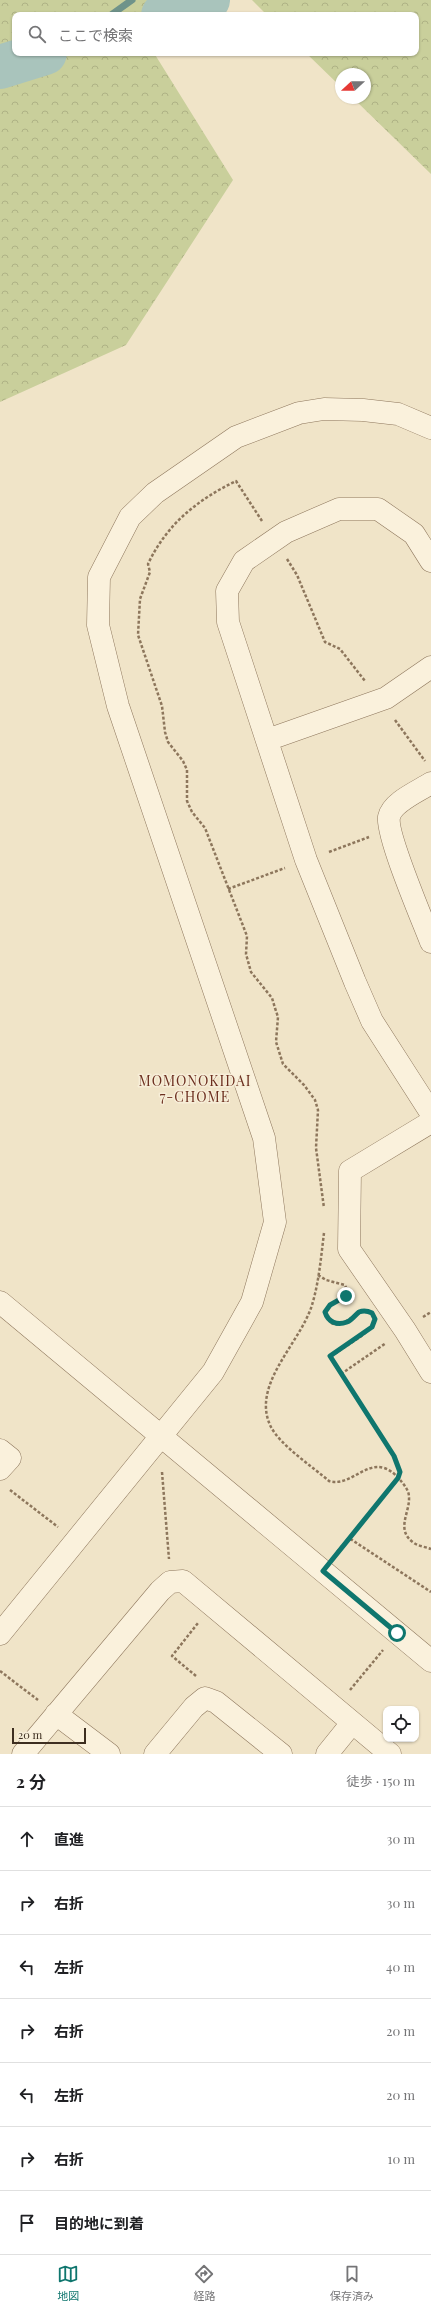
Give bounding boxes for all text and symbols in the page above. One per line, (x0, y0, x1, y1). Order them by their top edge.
search box (12, 12, 419, 56)
icon: search (26, 23, 48, 45)
text: ここで検索 (58, 25, 133, 45)
north arrow (335, 68, 371, 104)
district label: MOMONOKIDAI 7-CHOME (139, 1071, 251, 1106)
route end (337, 1287, 355, 1305)
route start (388, 1624, 406, 1642)
map controls (383, 1706, 419, 1742)
button: locate (383, 1706, 419, 1742)
scale bar (12, 1726, 86, 1745)
text: 20 m (18, 1727, 42, 1742)
text: 2 分 (16, 1770, 46, 1792)
text: 徒歩 · 150 m (346, 1772, 415, 1789)
icon: ahead (16, 1828, 38, 1850)
text: 直進 (54, 1829, 84, 1849)
text: 30 m (387, 1830, 415, 1847)
icon: right (16, 1892, 38, 1914)
text: 右折 (54, 1893, 84, 1913)
text: 30 m (387, 1894, 415, 1911)
icon: left (16, 1956, 38, 1978)
text: 左折 (54, 1957, 84, 1977)
text: 40 m (386, 1958, 415, 1975)
icon: right (16, 2020, 38, 2042)
text: 右折 (54, 2021, 84, 2041)
text: 20 m (386, 2022, 415, 2039)
icon: left (16, 2084, 38, 2106)
text: 左折 (54, 2085, 84, 2105)
text: 20 m (386, 2086, 415, 2103)
icon: right (16, 2148, 38, 2170)
text: 右折 (54, 2149, 84, 2169)
text: 10 m (388, 2150, 415, 2167)
icon: arrive (16, 2212, 38, 2234)
text: 目的地に到着 (54, 2213, 144, 2233)
tab: 地図 (57, 2263, 79, 2303)
tab: 経路 (193, 2263, 215, 2303)
tab: 保存済み (330, 2263, 374, 2303)

